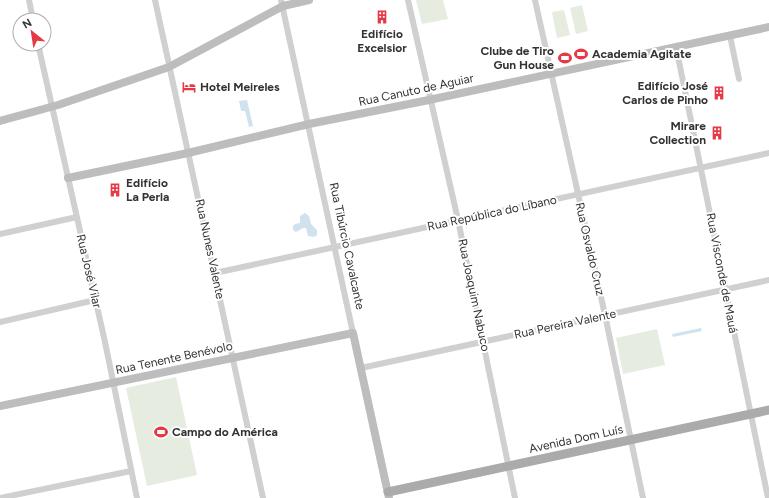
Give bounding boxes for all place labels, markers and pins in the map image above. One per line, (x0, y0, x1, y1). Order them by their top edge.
building icon: Edifício Excelsior (374, 9, 390, 25)
place label: Edifício Excelsior (357, 27, 407, 55)
place label: Clube de Tiro Gun House (481, 44, 554, 72)
sports icon: Academia Agitate (573, 46, 589, 62)
place label: Academia Agitate (592, 47, 692, 61)
sports icon: Clube de Tiro Gun House (557, 50, 573, 66)
hotel icon: Hotel Meireles (181, 79, 197, 95)
place label: Edifício José Carlos de Pinho (622, 79, 708, 107)
place label: Hotel Meireles (200, 80, 280, 94)
building icon: Edifício José Carlos de Pinho (711, 85, 727, 101)
place label: Mirare Collection (649, 119, 706, 147)
building icon: Mirare Collection (709, 125, 725, 141)
place label: Edifício La Perla (126, 176, 169, 204)
building icon: Edifício La Perla (107, 182, 123, 198)
sports icon: Campo do América (153, 424, 169, 440)
place label: Campo do América (172, 425, 278, 439)

